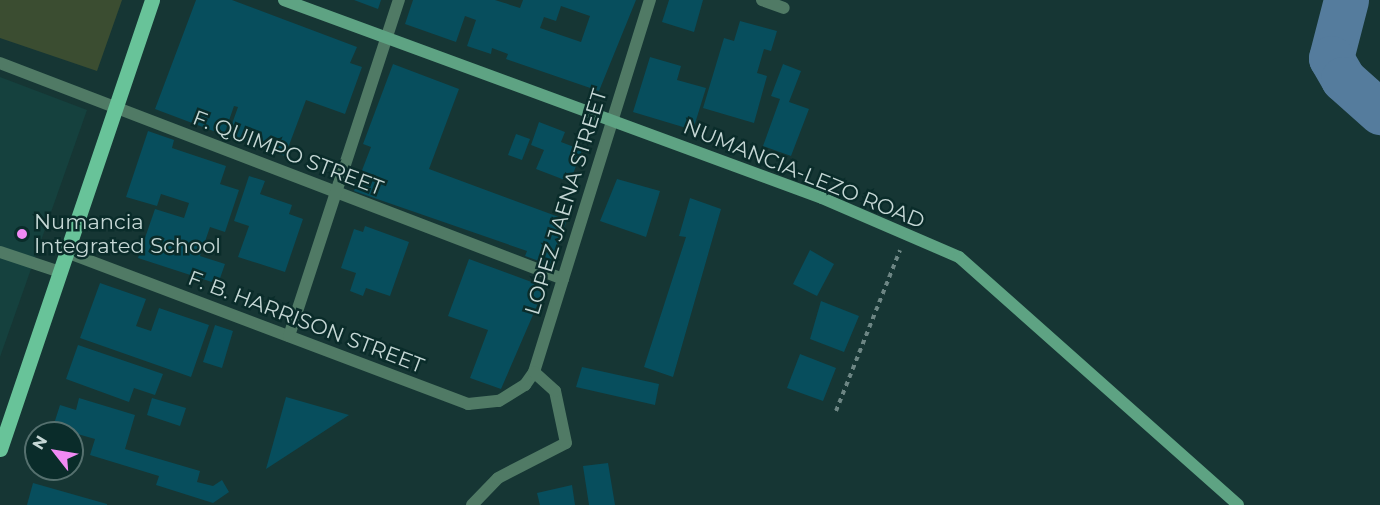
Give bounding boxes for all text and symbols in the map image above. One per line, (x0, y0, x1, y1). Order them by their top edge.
street label: LOPEZ JAENA STREET (520, 86, 612, 318)
street label: F. QUIMPO STREET (189, 105, 387, 201)
street label: NUMANCIA-LEZO ROAD (680, 114, 928, 234)
place label: Numancia Integrated School (34, 209, 221, 259)
marker: Numancia Integrated School (15, 227, 29, 241)
street label: F. B. HARRISON STREET (184, 265, 428, 379)
north arrow (24, 421, 84, 481)
text: N (28, 432, 51, 453)

